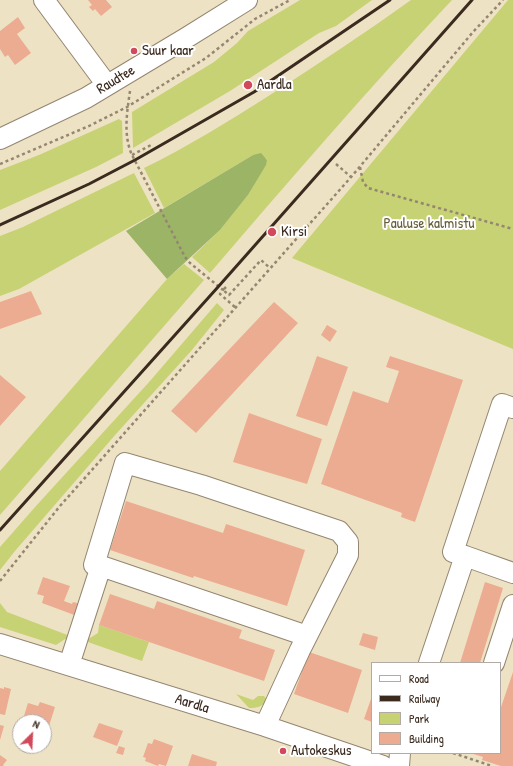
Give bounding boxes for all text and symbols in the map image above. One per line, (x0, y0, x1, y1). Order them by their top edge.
place label: Suur kaar (142, 42, 194, 60)
marker: Suur kaar (129, 46, 139, 56)
street label: Raudtee (94, 62, 138, 98)
place label: Aardla (257, 76, 292, 94)
marker: Aardla (242, 79, 254, 91)
park label: Pauluse kalmistu (384, 215, 474, 233)
place label: Kirsi (281, 223, 307, 241)
marker: Kirsi (266, 226, 278, 238)
legend (371, 662, 501, 754)
text: Road (409, 670, 429, 687)
street label: Aardla (173, 690, 211, 718)
text: Railway (409, 690, 440, 707)
text: Park (409, 710, 429, 727)
north arrow (12, 714, 52, 754)
text: N (31, 716, 42, 732)
text: Building (409, 730, 444, 747)
place label: Autokeskus (291, 742, 351, 760)
marker: Autokeskus (278, 746, 288, 756)

